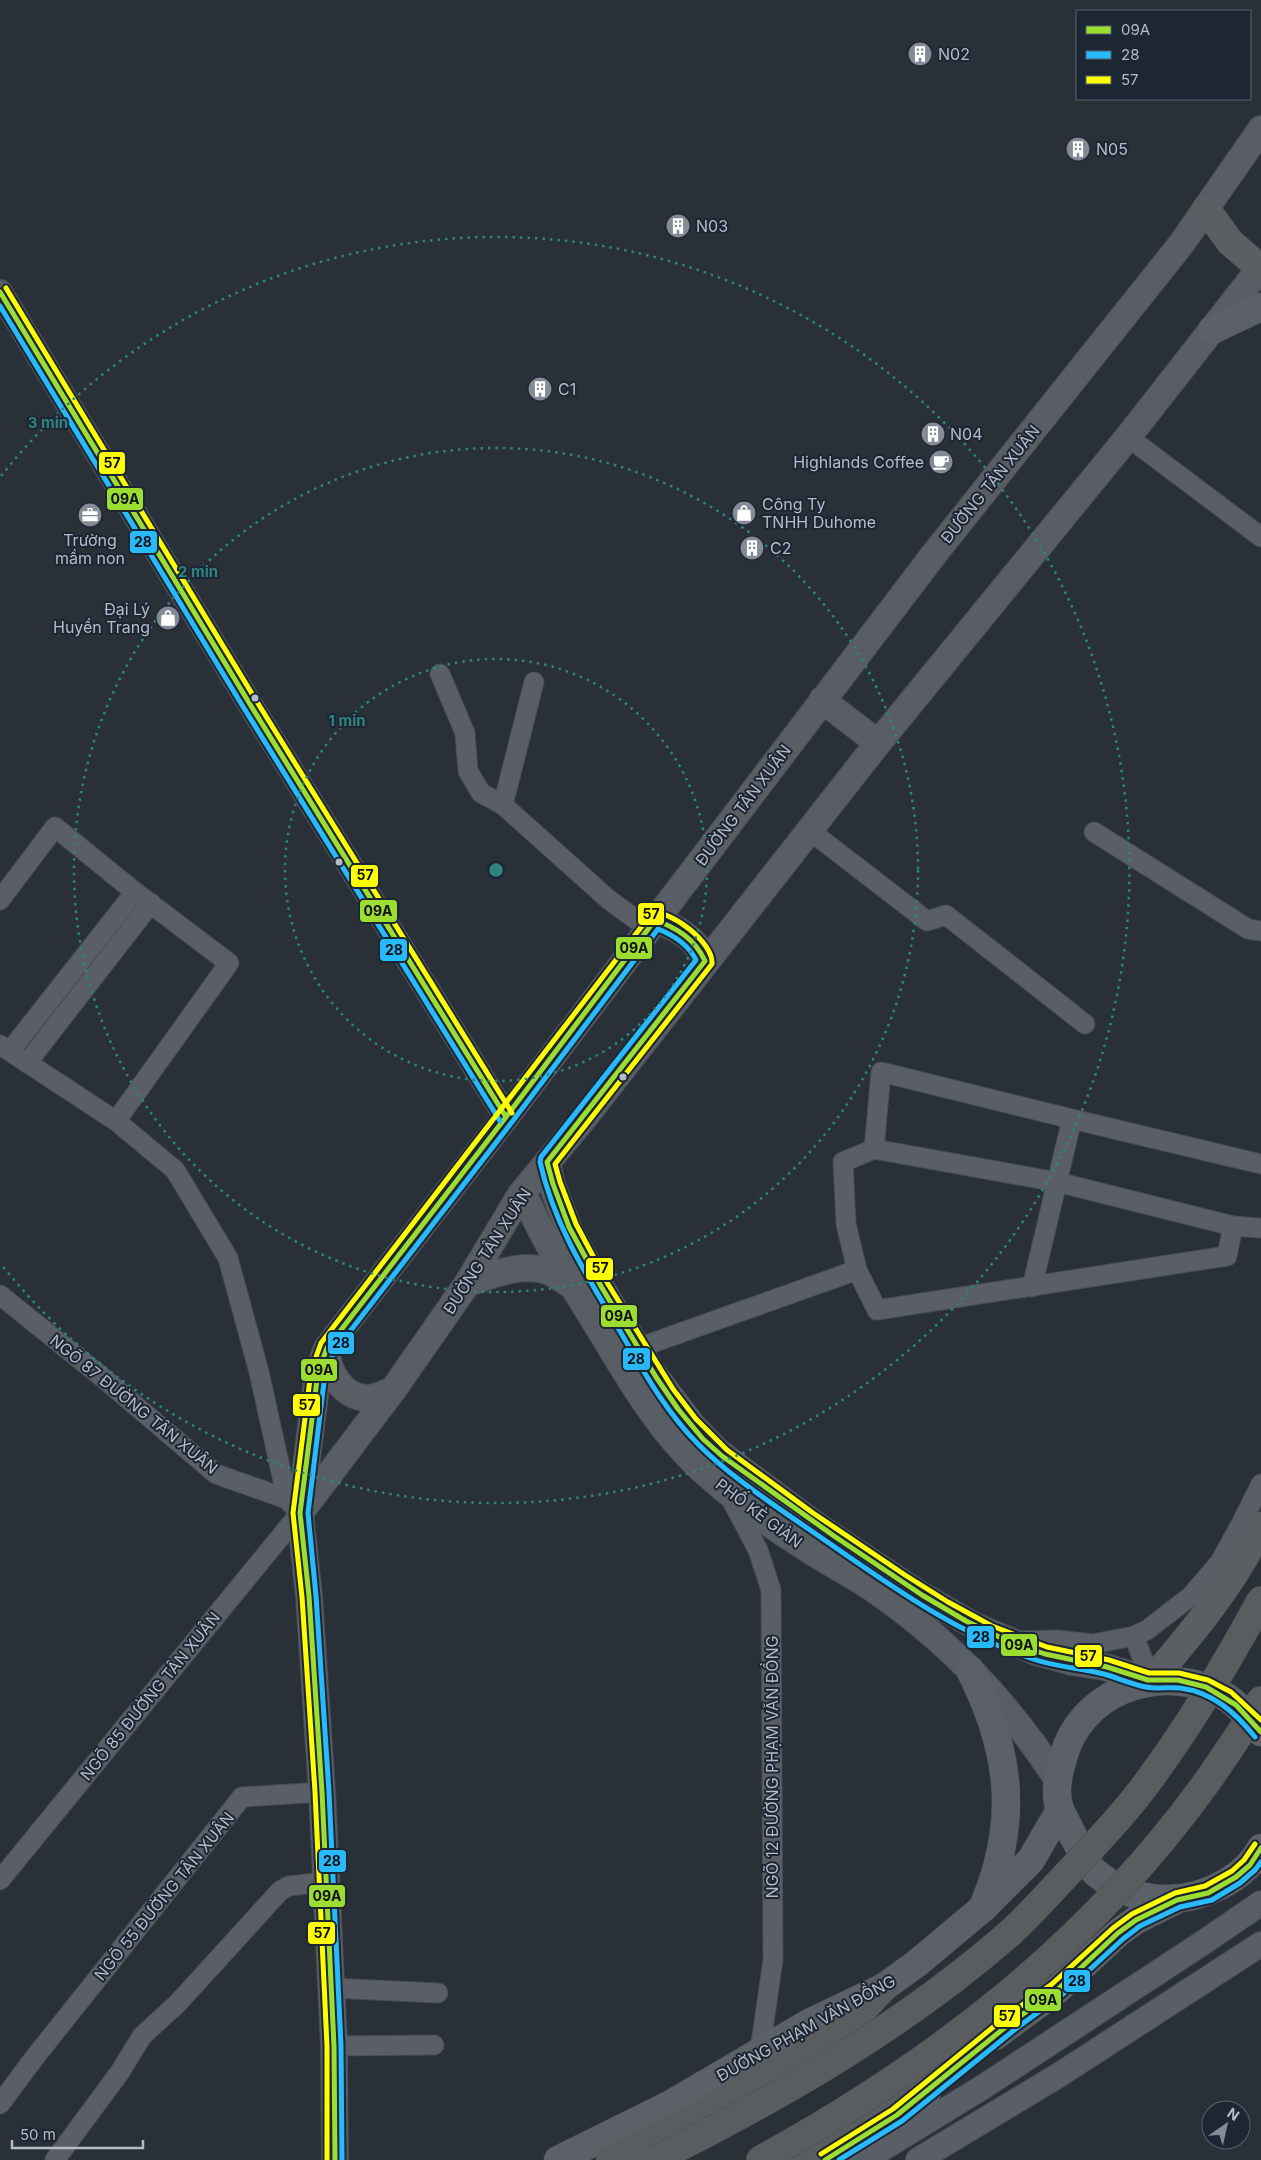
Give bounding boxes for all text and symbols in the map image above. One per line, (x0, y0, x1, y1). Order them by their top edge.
legend (1076, 10, 1251, 100)
text: 09A (1121, 20, 1150, 39)
building icon: N02 (907, 41, 933, 67)
place label: N02 (938, 44, 970, 64)
text: 28 (1121, 45, 1139, 64)
text: 57 (1121, 70, 1139, 89)
building icon: N05 (1065, 136, 1091, 162)
place label: N05 (1096, 139, 1128, 159)
building icon: N03 (665, 213, 691, 239)
place label: N03 (696, 216, 728, 236)
building icon: C1 (527, 376, 553, 402)
place label: C1 (558, 379, 576, 399)
text: 3 min (28, 413, 68, 432)
building icon: N04 (920, 421, 946, 447)
street label: ĐƯỜNG TÂN XUÂN (936, 421, 1044, 547)
place label: N04 (950, 424, 982, 444)
cafe icon: Highlands Coffee (928, 449, 954, 475)
line badge: 57 (98, 451, 126, 475)
place label: Highlands Coffee (793, 452, 924, 472)
text: 57 (103, 454, 121, 471)
line badge: 09A (106, 487, 144, 511)
text: 09A (111, 490, 140, 507)
place label: Công Ty TNHH Duhome (762, 494, 876, 532)
shop icon: Công Ty TNHH Duhome (731, 500, 757, 526)
office icon: Trường mầm non (77, 502, 103, 528)
place label: Trường mầm non (55, 530, 125, 568)
line badge: 28 (129, 530, 158, 554)
text: 28 (134, 533, 152, 550)
building icon: C2 (739, 535, 765, 561)
place label: C2 (770, 538, 791, 558)
text: 2 min (178, 562, 218, 581)
place label: Đại Lý Huyền Trang (53, 599, 150, 637)
shop icon: Đại Lý Huyền Trang (155, 605, 181, 631)
unlabelled marker (250, 693, 260, 703)
text: 1 min (328, 711, 366, 730)
street label: ĐƯỜNG TÂN XUÂN (691, 741, 795, 869)
unlabelled marker (334, 857, 344, 867)
centre of rings (487, 861, 505, 879)
line badge: 57 (350, 864, 379, 888)
text: 57 (356, 866, 374, 883)
line badge: 09A (359, 899, 398, 923)
text: 09A (364, 902, 393, 919)
line badge: 57 (637, 902, 665, 926)
text: 57 (642, 905, 660, 922)
line badge: 09A (615, 936, 653, 960)
line badge: 28 (379, 938, 408, 962)
text: 09A (620, 939, 649, 956)
text: 28 (385, 941, 403, 958)
unlabelled marker (618, 1072, 628, 1082)
street label: ĐƯỜNG TÂN XUÂN (439, 1184, 535, 1318)
line badge: 57 (585, 1257, 614, 1281)
text: 57 (591, 1259, 609, 1276)
line badge: 09A (600, 1304, 638, 1328)
text: 09A (605, 1307, 634, 1324)
street label: NGÕ 87 ĐƯỜNG TÂN XUÂN (46, 1330, 222, 1478)
line badge: 28 (327, 1331, 355, 1355)
text: 28 (332, 1334, 350, 1351)
line badge: 28 (622, 1347, 651, 1371)
text: 28 (627, 1350, 645, 1367)
line badge: 09A (300, 1358, 338, 1382)
text: 09A (305, 1361, 334, 1378)
line badge: 57 (292, 1393, 321, 1417)
text: 57 (298, 1396, 316, 1413)
street label: PHỐ KẺ GIÀN (712, 1472, 807, 1552)
street label: NGÕ 85 ĐƯỜNG TÂN XUÂN (76, 1608, 224, 1784)
line badge: 28 (966, 1625, 995, 1649)
text: 28 (972, 1628, 990, 1645)
line badge: 09A (1000, 1633, 1038, 1657)
street label: NGÕ 12 ĐƯỜNG PHẠM VĂN ĐỒNG (760, 1636, 782, 1899)
text: 09A (1005, 1636, 1034, 1653)
line badge: 57 (1074, 1644, 1103, 1668)
text: 57 (1079, 1647, 1097, 1664)
street label: NGÕ 55 ĐƯỜNG TÂN XUÂN (90, 1808, 238, 1984)
line badge: 28 (318, 1849, 347, 1873)
text: 28 (323, 1852, 341, 1869)
line badge: 09A (308, 1884, 346, 1908)
text: 09A (313, 1887, 342, 1904)
line badge: 57 (307, 1921, 336, 1945)
text: 57 (313, 1924, 331, 1941)
street label: ĐƯỜNG PHẠM VĂN ĐỒNG (712, 1969, 899, 2086)
line badge: 28 (1063, 1969, 1091, 1993)
text: 28 (1068, 1972, 1086, 1989)
line badge: 09A (1024, 1988, 1062, 2012)
text: 09A (1029, 1991, 1058, 2008)
line badge: 57 (993, 2004, 1021, 2028)
text: 57 (998, 2007, 1016, 2024)
north arrow (1201, 2100, 1251, 2150)
text: N (1224, 2104, 1243, 2124)
scale bar (12, 2118, 144, 2150)
text: 50 m (20, 2125, 56, 2144)

